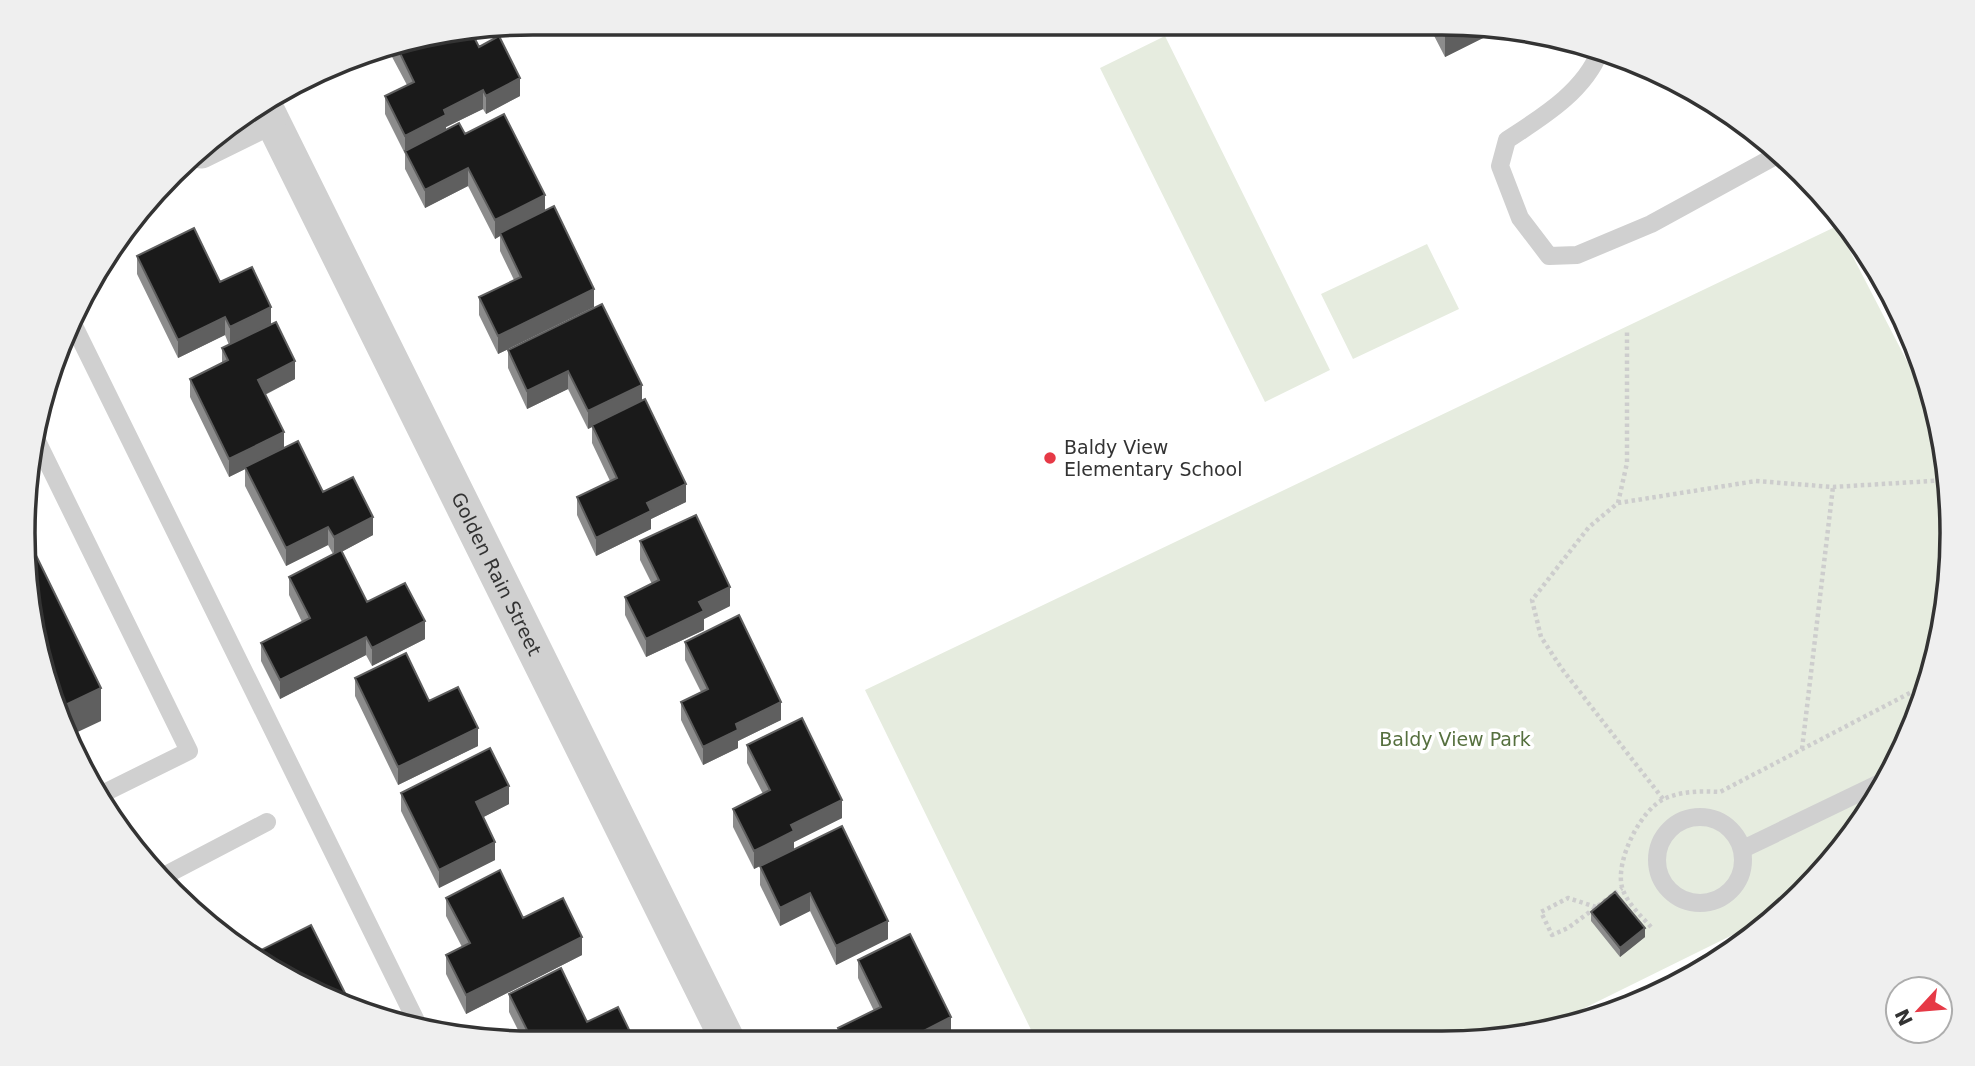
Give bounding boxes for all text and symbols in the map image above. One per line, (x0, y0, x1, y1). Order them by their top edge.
place label: Baldy View Elementary School (1064, 436, 1242, 480)
marker: Baldy View Elementary School (1042, 450, 1058, 466)
street label: Golden Rain Street (447, 489, 546, 659)
park label: Baldy View Park (1379, 728, 1531, 750)
north arrow (1884, 975, 1954, 1045)
text: N (1890, 1005, 1917, 1029)

